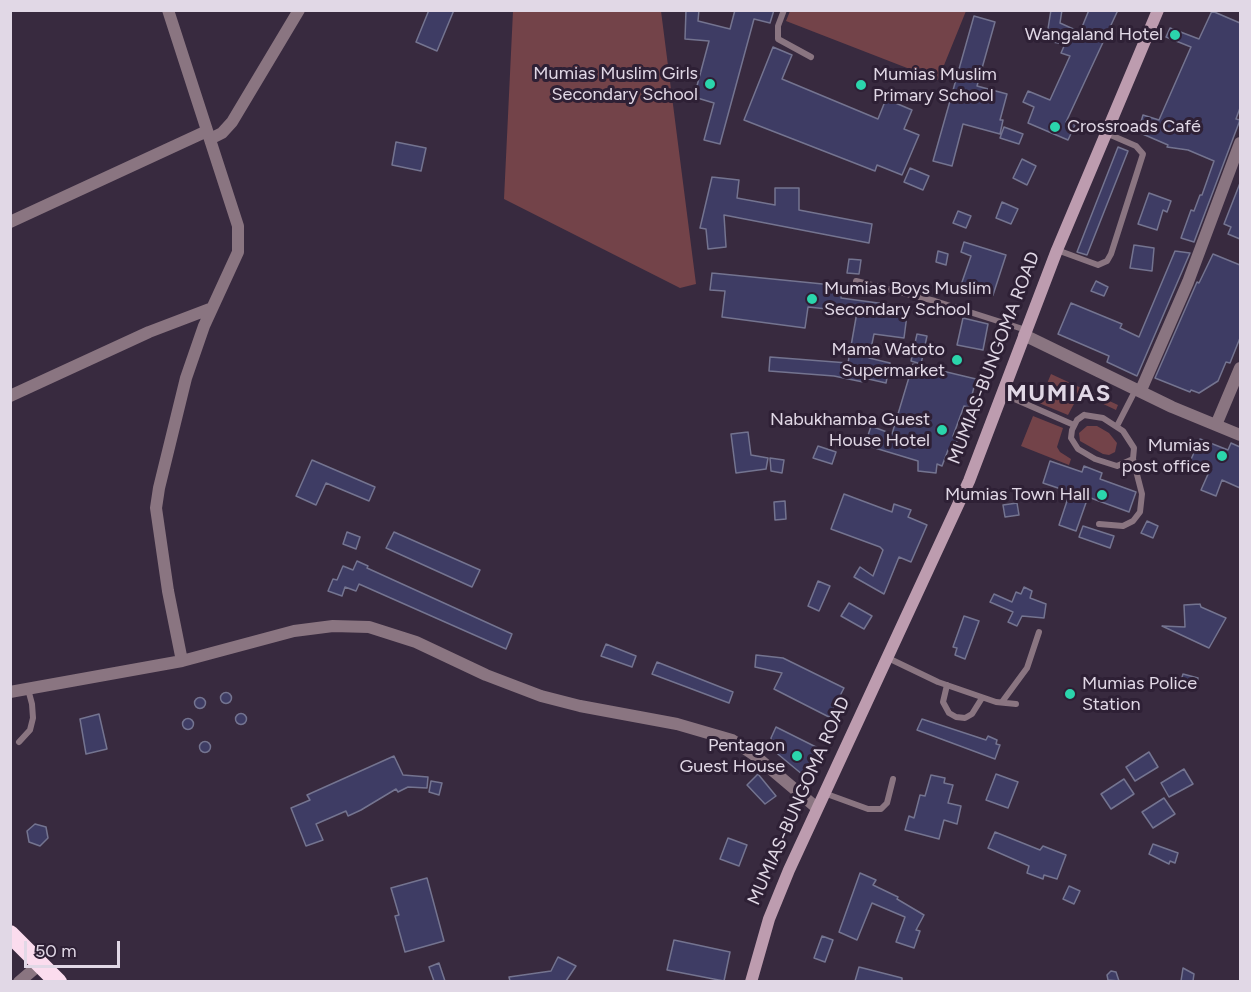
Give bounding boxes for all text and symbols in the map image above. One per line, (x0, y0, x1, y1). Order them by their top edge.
place label: Wangaland Hotel (1025, 24, 1163, 46)
marker: Wangaland Hotel (1168, 28, 1182, 42)
place label: Mumias Muslim Girls Secondary School (533, 63, 698, 106)
place label: Mumias Muslim Primary School (873, 64, 997, 106)
marker: Mumias Muslim Girls Secondary School (703, 77, 717, 91)
marker: Mumias Muslim Primary School (854, 78, 868, 92)
place label: Crossroads Café (1067, 116, 1201, 138)
marker: Crossroads Café (1048, 120, 1062, 134)
street label: MUMIAS-BUNGOMA ROAD (943, 249, 1045, 467)
place label: Mumias Boys Muslim Secondary School (824, 278, 991, 320)
marker: Mumias Boys Muslim Secondary School (805, 292, 819, 306)
place label: Mama Watoto Supermarket (832, 339, 945, 382)
marker: Mama Watoto Supermarket (950, 353, 964, 367)
district label: MUMIAS (1006, 380, 1112, 408)
place label: Nabukhamba Guest House Hotel (770, 409, 930, 452)
marker: Nabukhamba Guest House Hotel (935, 423, 949, 437)
place label: Mumias post office (1122, 435, 1210, 478)
marker: Mumias post office (1215, 449, 1229, 463)
place label: Mumias Town Hall (945, 484, 1090, 506)
marker: Mumias Town Hall (1095, 488, 1109, 502)
place label: Mumias Police Station (1082, 673, 1197, 716)
marker: Mumias Police Station (1063, 687, 1077, 701)
street label: MUMIAS-BUNGOMA ROAD (743, 693, 855, 909)
place label: Pentagon Guest House (680, 735, 785, 777)
marker: Pentagon Guest House (790, 749, 804, 763)
scale bar (27, 929, 123, 967)
text: 50 m (35, 940, 77, 962)

